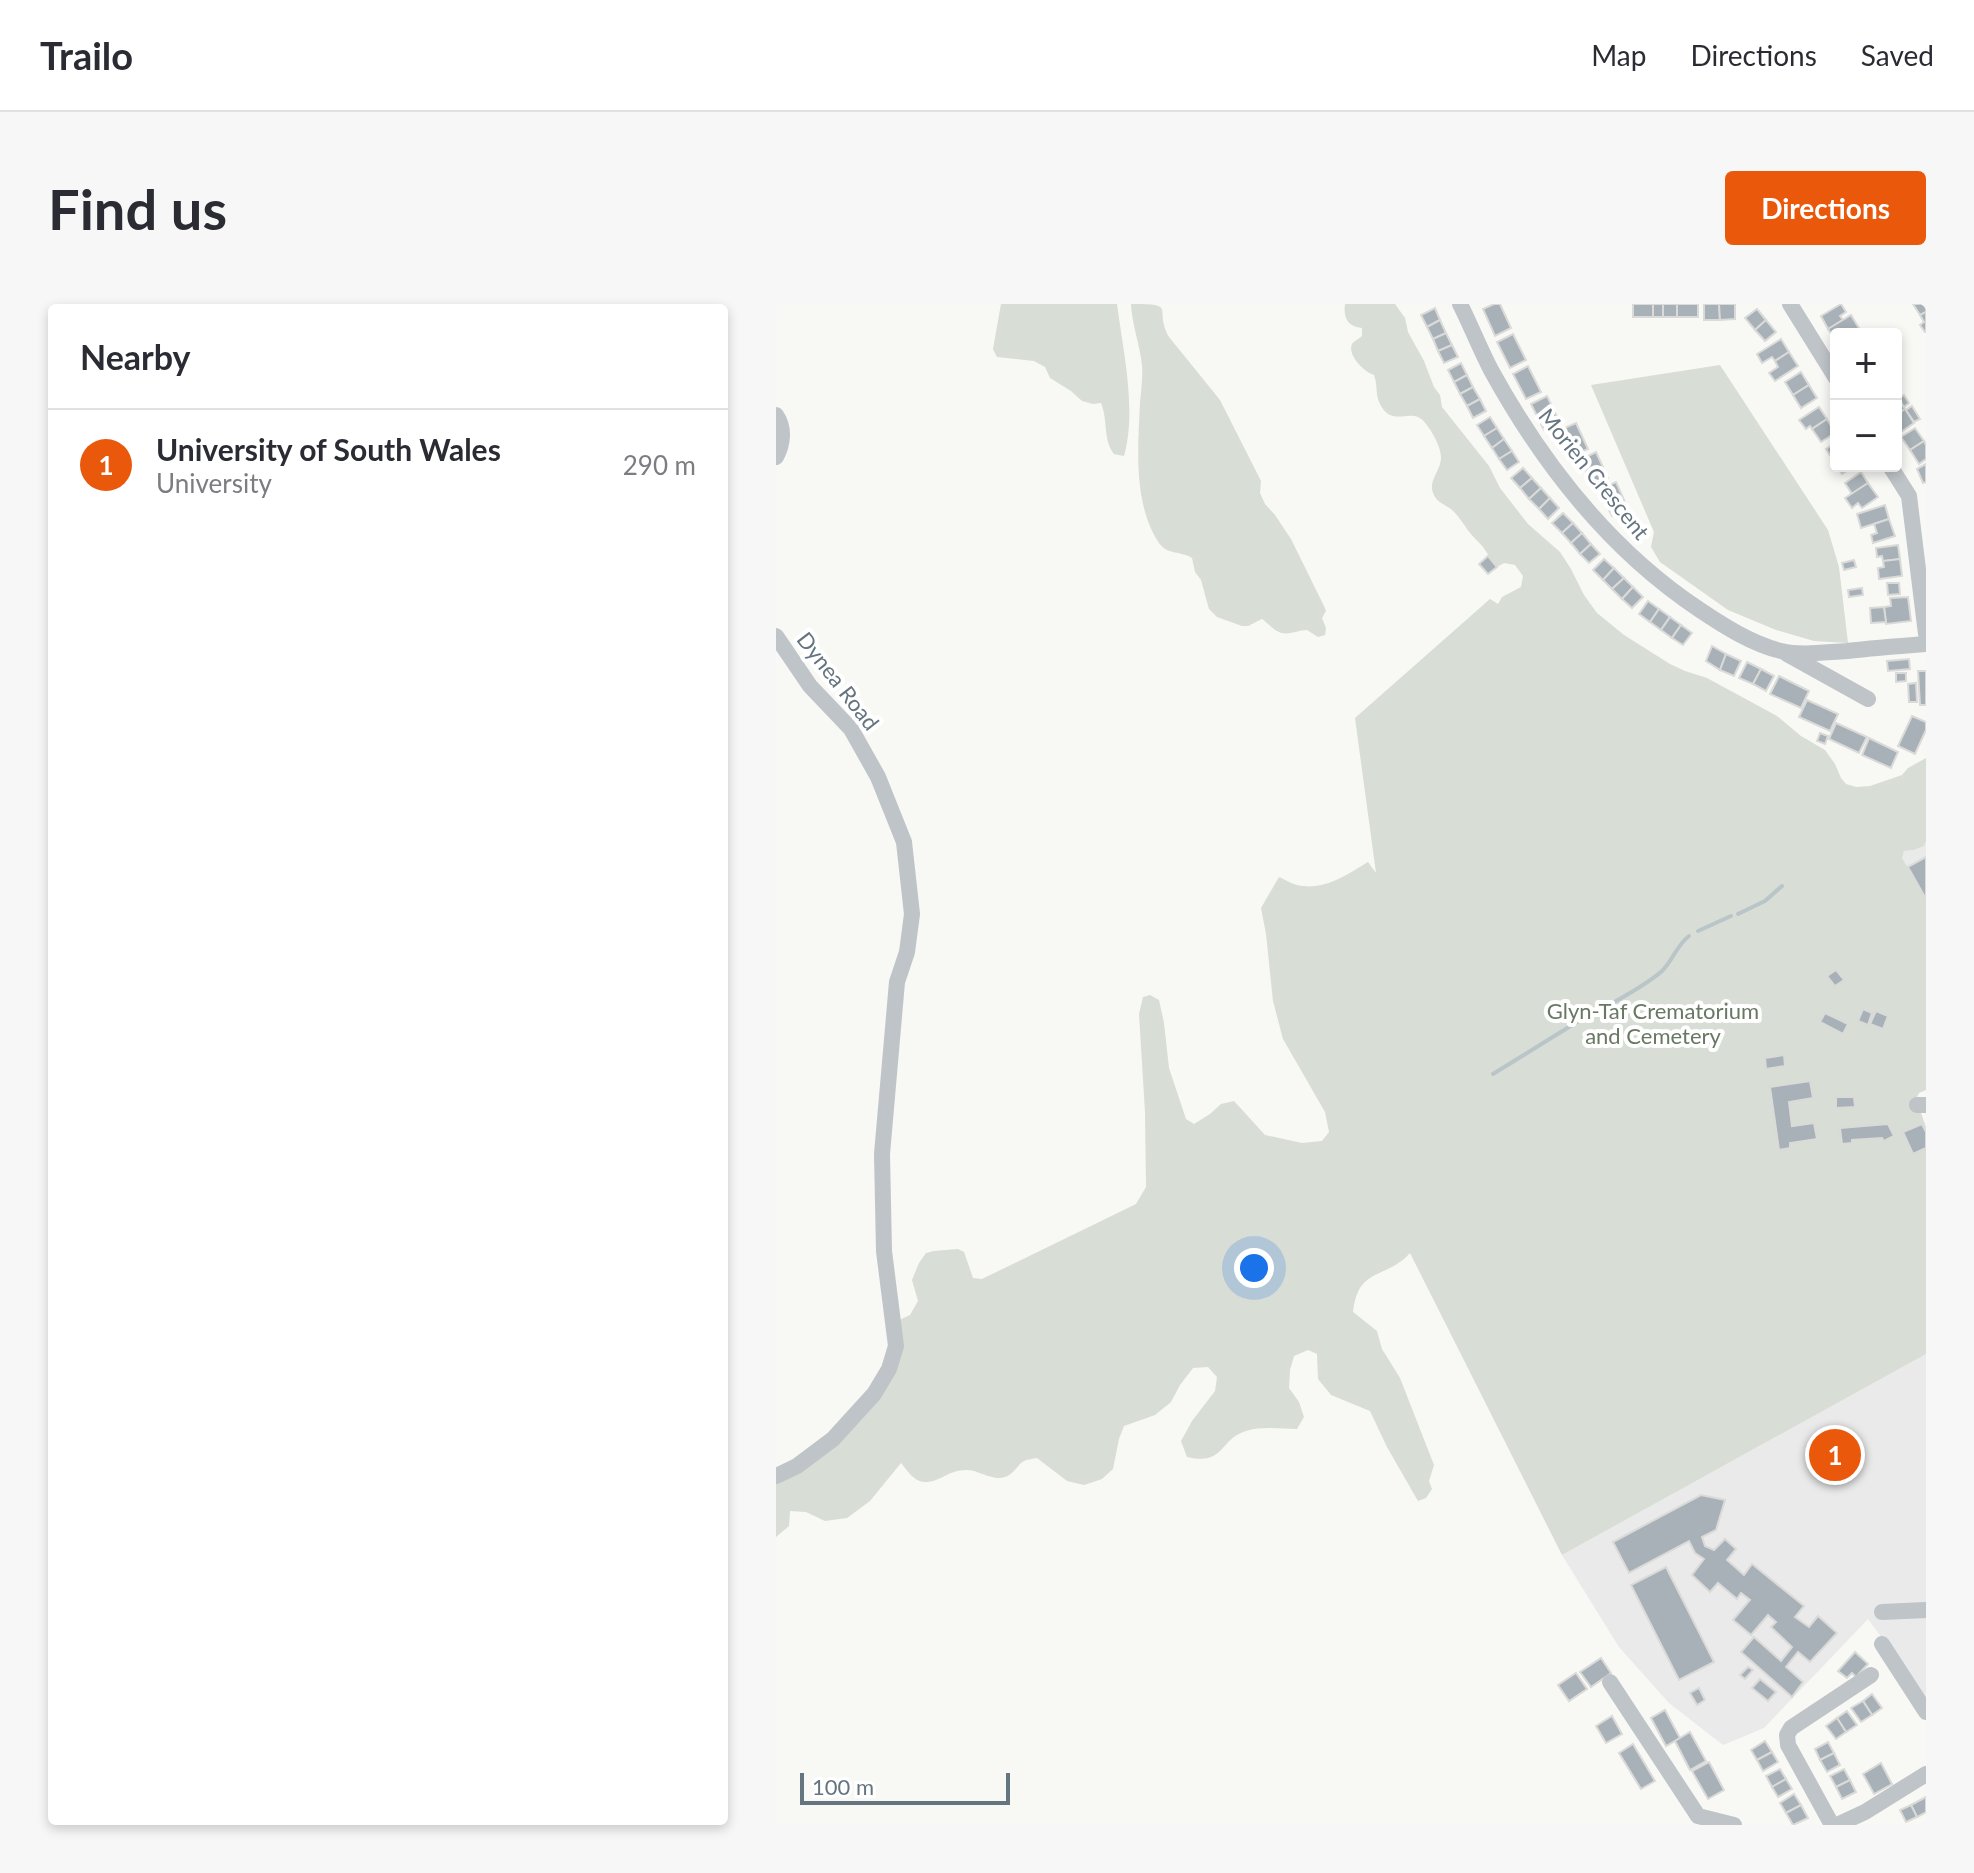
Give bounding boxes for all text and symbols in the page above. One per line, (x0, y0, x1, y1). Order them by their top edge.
text: Trailo (40, 32, 133, 78)
text: Map (1591, 38, 1646, 72)
text: Directions (1690, 38, 1817, 72)
text: Saved (1861, 38, 1934, 72)
button: Directions (1725, 171, 1926, 245)
text: Find us (48, 175, 227, 242)
map controls (1830, 328, 1902, 472)
button: + (1830, 328, 1902, 400)
text: Nearby (80, 336, 191, 377)
button: − (1830, 400, 1902, 472)
street label: Morien Crescent (1533, 403, 1655, 545)
text: University of South Wales (156, 431, 501, 467)
text: 1 (98, 449, 114, 481)
text: 290 m (623, 449, 696, 481)
text: University (156, 467, 272, 499)
street label: Dynea Road (792, 626, 885, 735)
park label: Glyn-Taf Crematorium and Cemetery (1547, 997, 1759, 1049)
your location (1234, 1248, 1274, 1288)
pin: 1 (1809, 1425, 1861, 1485)
scale bar (800, 1769, 1010, 1805)
text: 100 m (812, 1773, 874, 1800)

